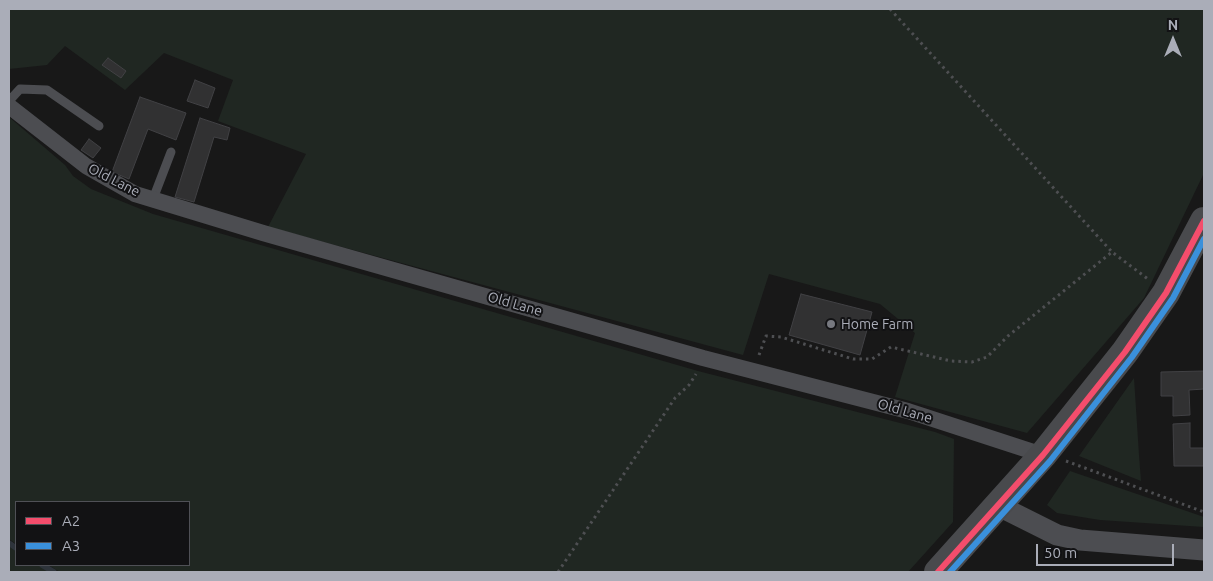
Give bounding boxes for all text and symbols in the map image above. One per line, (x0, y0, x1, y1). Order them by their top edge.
north arrow (1148, 15, 1198, 65)
text: N (1168, 17, 1178, 33)
street label: Old Lane (85, 160, 143, 200)
street label: Old Lane (486, 288, 544, 320)
place label: Home Farm (841, 316, 913, 332)
marker: Home Farm (825, 318, 837, 330)
street label: Old Lane (876, 395, 934, 427)
legend (15, 501, 190, 566)
text: A2 (62, 512, 80, 529)
scale bar (1038, 534, 1176, 566)
text: A3 (62, 537, 80, 554)
text: 50 m (1044, 544, 1077, 561)

